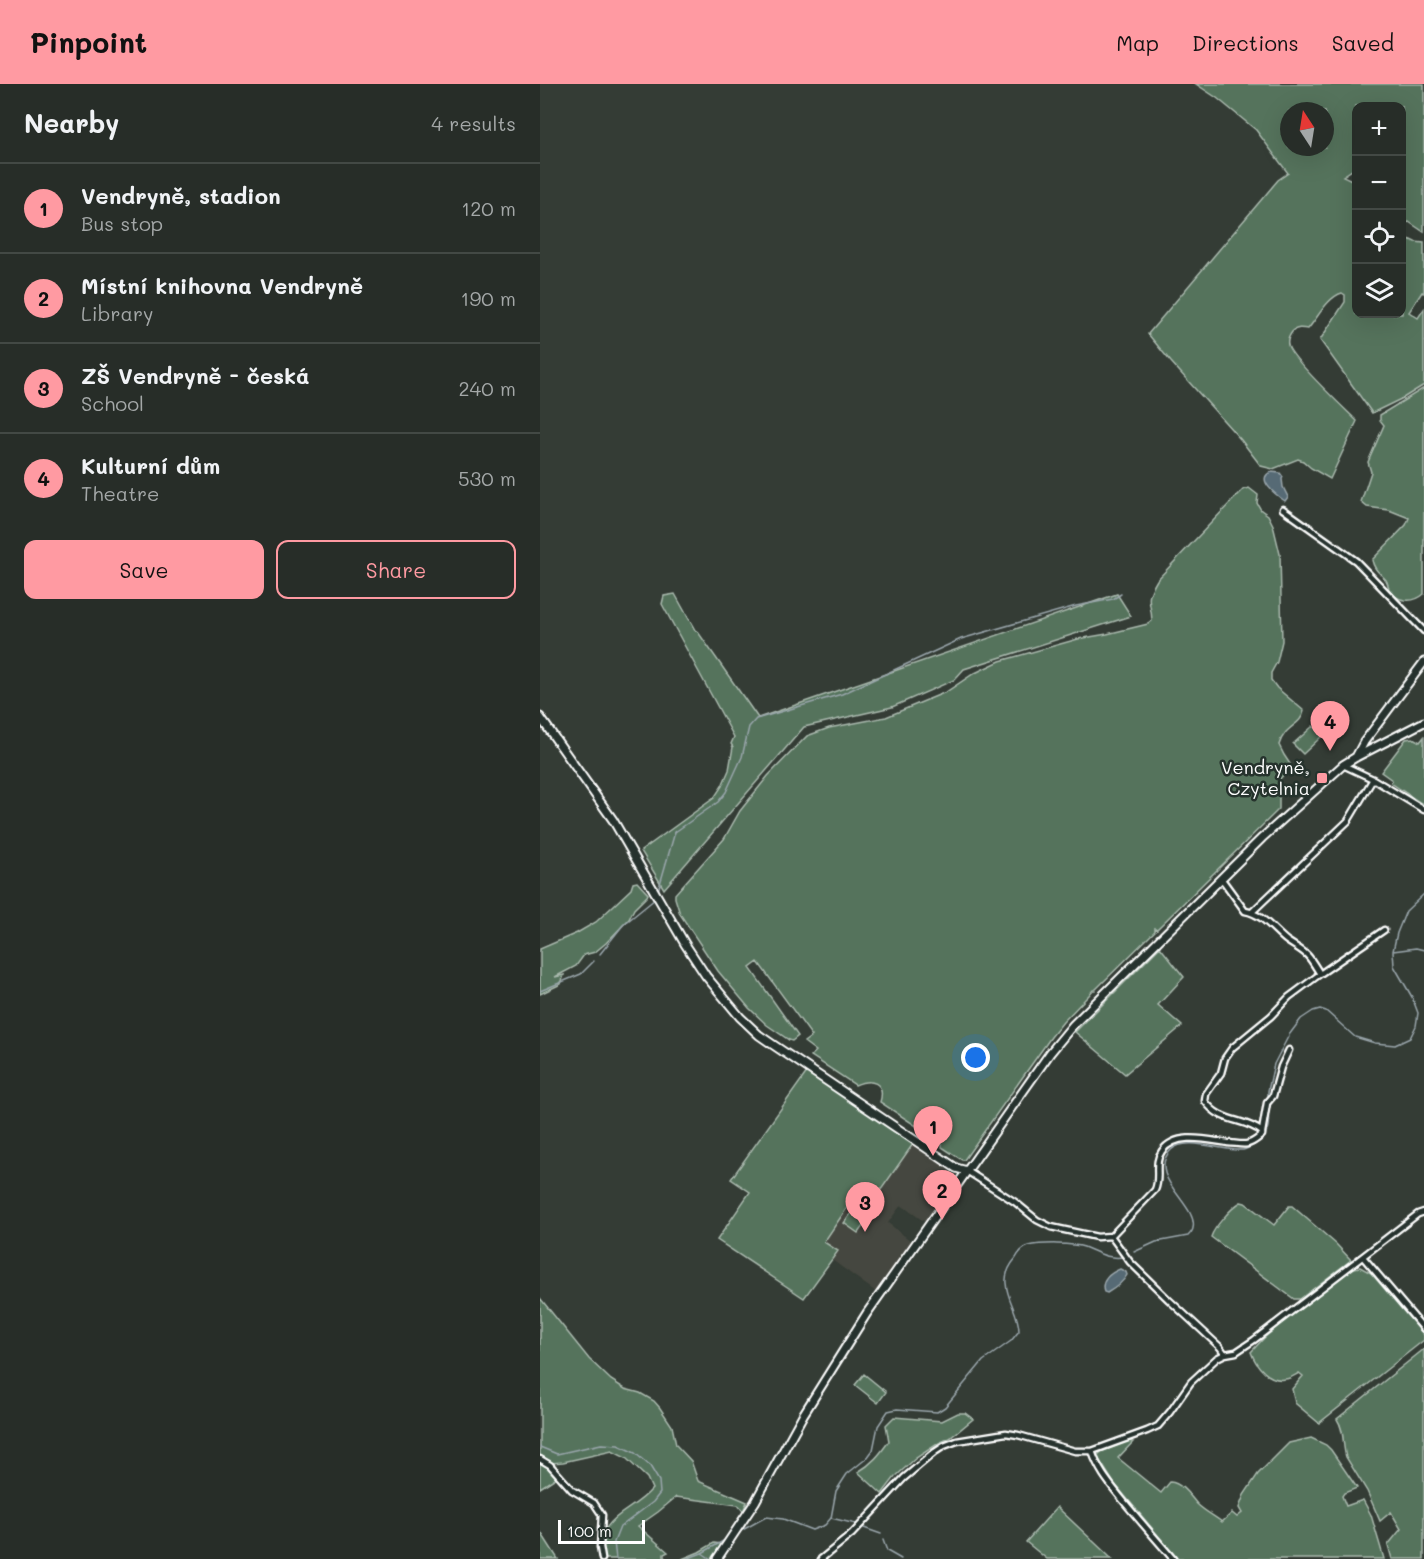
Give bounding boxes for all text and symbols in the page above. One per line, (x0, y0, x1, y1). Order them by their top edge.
text: Pinpoint (30, 24, 147, 60)
text: Map (1116, 29, 1159, 56)
text: Directions (1192, 29, 1299, 56)
text: Saved (1332, 29, 1394, 56)
north arrow (1280, 102, 1334, 156)
map controls (1352, 102, 1406, 318)
button: + (1352, 102, 1406, 156)
text: Nearby (24, 106, 119, 140)
text: 4 results (431, 110, 516, 136)
button: − (1352, 156, 1406, 210)
text: Vendryně, stadion (81, 181, 281, 210)
text: 1 (39, 195, 48, 221)
text: 120 m (461, 195, 516, 221)
text: Bus stop (81, 210, 163, 236)
button: locate (1352, 210, 1406, 264)
button: layers (1352, 264, 1406, 318)
text: Místní knihovna Vendryně (81, 271, 363, 300)
text: 2 (38, 285, 49, 311)
text: 190 m (461, 285, 516, 311)
text: Library (81, 300, 153, 326)
text: ZŠ Vendryně - česká (81, 361, 310, 390)
text: 3 (38, 375, 50, 401)
text: 240 m (458, 375, 516, 401)
text: School (81, 390, 144, 416)
text: Kulturní dům (81, 451, 220, 480)
text: 4 (37, 465, 50, 491)
text: 530 m (458, 465, 516, 491)
text: Theatre (81, 480, 159, 506)
button: Save (24, 540, 264, 599)
button: Share (276, 540, 516, 599)
pin: 4 (1310, 702, 1350, 751)
place label: Vendryně, Czytelnia (1221, 755, 1310, 800)
marker: Vendryně, Czytelnia (1315, 771, 1329, 785)
your location (961, 1043, 990, 1072)
pin: 1 (914, 1106, 952, 1156)
pin: 2 (922, 1170, 962, 1220)
pin: 3 (846, 1182, 884, 1232)
scale bar (558, 1517, 645, 1544)
text: 100 m (567, 1520, 612, 1541)

